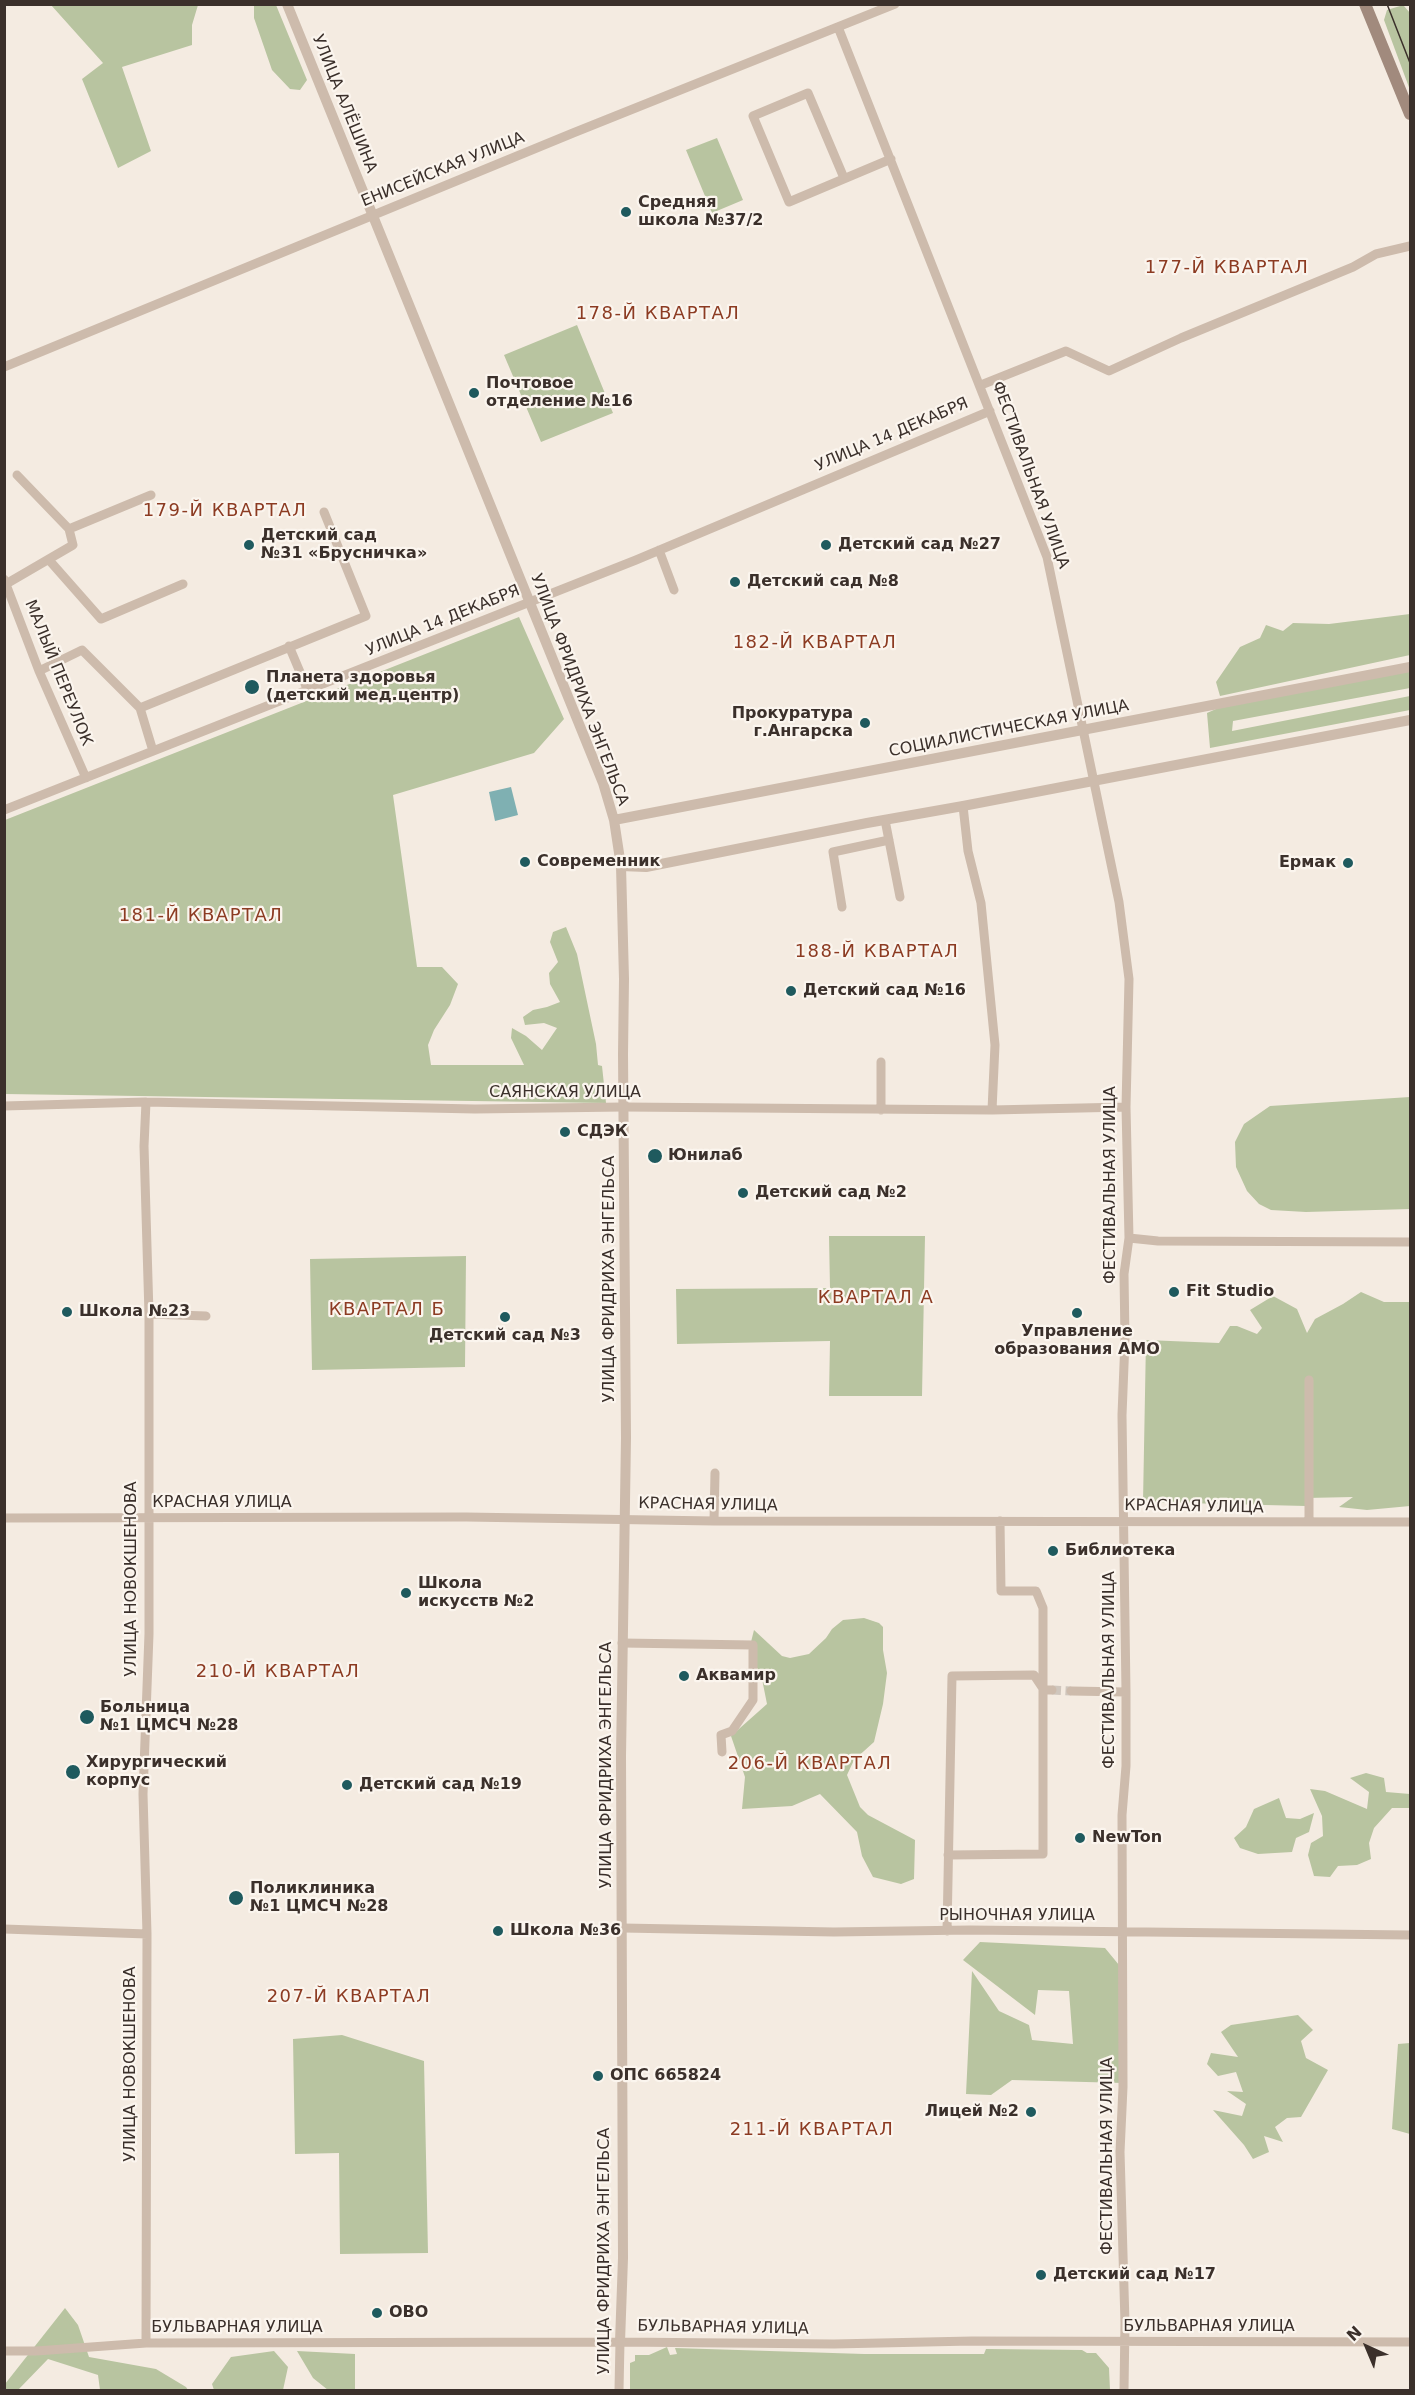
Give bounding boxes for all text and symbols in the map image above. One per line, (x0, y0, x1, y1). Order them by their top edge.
street label: УЛИЦА АЛЁШИНА (308, 32, 380, 176)
street label: ЕНИСЕЙСКАЯ УЛИЦА (359, 128, 527, 212)
place label: Средняя школа №37/2 (638, 193, 763, 231)
marker: Средняя школа №37/2 (619, 205, 633, 219)
district label: 177-Й КВАРТАЛ (1145, 257, 1309, 279)
district label: 178-Й КВАРТАЛ (576, 303, 740, 325)
place label: Почтовое отделение №16 (486, 374, 633, 412)
street label: ФЕСТИВАЛЬНАЯ УЛИЦА (987, 379, 1073, 571)
marker: Почтовое отделение №16 (467, 386, 481, 400)
street label: УЛИЦА 14 ДЕКАБРЯ (813, 394, 971, 476)
district label: 179-Й КВАРТАЛ (143, 500, 307, 522)
place label: Детский сад №31 «Брусничка» (261, 526, 427, 564)
place label: Детский сад №27 (838, 535, 1001, 555)
marker: Детский сад №31 «Брусничка» (242, 538, 256, 552)
marker: Детский сад №27 (819, 538, 833, 552)
street label: УЛИЦА ФРИДРИХА ЭНГЕЛЬСА (526, 571, 632, 809)
place label: Детский сад №8 (747, 572, 899, 592)
marker: Детский сад №8 (728, 575, 742, 589)
street label: УЛИЦА 14 ДЕКАБРЯ (363, 581, 523, 661)
street label: МАЛЫЙ ПЕРЕУЛОК (20, 597, 96, 749)
district label: 182-Й КВАРТАЛ (733, 632, 897, 654)
place label: Планета здоровья (детский мед.центр) (266, 668, 459, 706)
marker: Планета здоровья (детский мед.центр) (243, 678, 261, 696)
street label: СОЦИАЛИСТИЧЕСКАЯ УЛИЦА (887, 696, 1131, 762)
place label: Прокуратура г.Ангарска (732, 704, 853, 742)
marker: Прокуратура г.Ангарска (858, 716, 872, 730)
place label: Современник (537, 852, 660, 872)
place label: Ермак (1279, 853, 1336, 873)
marker: Современник (518, 855, 532, 869)
marker: Ермак (1341, 856, 1355, 870)
district label: 181-Й КВАРТАЛ (119, 905, 283, 927)
district label: 188-Й КВАРТАЛ (795, 941, 959, 963)
place label: Детский сад №16 (803, 981, 966, 1001)
marker: Детский сад №16 (784, 984, 798, 998)
street label: САЯНСКАЯ УЛИЦА (489, 1083, 641, 1103)
street label: ФЕСТИВАЛЬНАЯ УЛИЦА (1101, 1086, 1121, 1284)
place label: СДЭК (577, 1122, 628, 1142)
marker: СДЭК (558, 1125, 572, 1139)
place label: Юнилаб (668, 1146, 743, 1166)
marker: Юнилаб (646, 1147, 664, 1165)
street label: УЛИЦА ФРИДРИХА ЭНГЕЛЬСА (600, 1156, 620, 1402)
place label: Детский сад №2 (755, 1183, 907, 1203)
marker: Детский сад №2 (736, 1186, 750, 1200)
place label: Fit Studio (1186, 1282, 1274, 1302)
marker: Fit Studio (1167, 1285, 1181, 1299)
district label: КВАРТАЛ А (818, 1287, 934, 1309)
district label: КВАРТАЛ Б (329, 1299, 445, 1321)
place label: Школа №23 (79, 1302, 190, 1322)
marker: Школа №23 (60, 1305, 74, 1319)
marker: Управление образования АМО (1070, 1306, 1084, 1320)
marker: Детский сад №3 (498, 1310, 512, 1324)
place label: Управление образования АМО (994, 1322, 1160, 1360)
place label: Детский сад №3 (429, 1326, 581, 1346)
street label: УЛИЦА НОВОКШЕНОВА (122, 1481, 142, 1677)
street label: КРАСНАЯ УЛИЦА (152, 1493, 292, 1513)
street label: КРАСНАЯ УЛИЦА (638, 1494, 778, 1516)
street label: КРАСНАЯ УЛИЦА (1124, 1496, 1264, 1518)
place label: Библиотека (1065, 1541, 1175, 1561)
marker: Библиотека (1046, 1544, 1060, 1558)
street label: ФЕСТИВАЛЬНАЯ УЛИЦА (1100, 1571, 1120, 1769)
place label: Школа искусств №2 (418, 1574, 534, 1612)
marker: Школа искусств №2 (399, 1586, 413, 1600)
street label: УЛИЦА ФРИДРИХА ЭНГЕЛЬСА (597, 1642, 617, 1888)
district label: 210-Й КВАРТАЛ (196, 1661, 360, 1683)
place label: Аквамир (696, 1666, 776, 1686)
marker: Аквамир (677, 1669, 691, 1683)
place label: Больница №1 ЦМСЧ №28 (100, 1698, 238, 1736)
marker: Больница №1 ЦМСЧ №28 (78, 1708, 96, 1726)
place label: Хирургический корпус (86, 1753, 227, 1791)
district label: 206-Й КВАРТАЛ (728, 1753, 892, 1775)
marker: Хирургический корпус (64, 1763, 82, 1781)
place label: Детский сад №19 (359, 1775, 522, 1795)
marker: Детский сад №19 (340, 1778, 354, 1792)
place label: NewTon (1092, 1828, 1162, 1848)
marker: NewTon (1073, 1831, 1087, 1845)
place label: Поликлиника №1 ЦМСЧ №28 (250, 1879, 388, 1917)
marker: Поликлиника №1 ЦМСЧ №28 (227, 1889, 245, 1907)
street label: РЫНОЧНАЯ УЛИЦА (939, 1906, 1095, 1926)
place label: Школа №36 (510, 1921, 621, 1941)
marker: Школа №36 (491, 1924, 505, 1938)
street label: УЛИЦА НОВОКШЕНОВА (121, 1966, 141, 2162)
district label: 207-Й КВАРТАЛ (267, 1986, 431, 2008)
street label: ФЕСТИВАЛЬНАЯ УЛИЦА (1098, 2057, 1118, 2255)
place label: ОПС 665824 (610, 2066, 721, 2086)
marker: ОПС 665824 (591, 2069, 605, 2083)
place label: Лицей №2 (925, 2102, 1019, 2122)
marker: Лицей №2 (1024, 2105, 1038, 2119)
district label: 211-Й КВАРТАЛ (730, 2119, 894, 2141)
street label: УЛИЦА ФРИДРИХА ЭНГЕЛЬСА (595, 2128, 615, 2374)
place label: Детский сад №17 (1053, 2265, 1216, 2285)
marker: Детский сад №17 (1034, 2268, 1048, 2282)
place label: ОВО (389, 2303, 428, 2323)
marker: ОВО (370, 2306, 384, 2320)
street label: БУЛЬВАРНАЯ УЛИЦА (637, 2317, 809, 2339)
street label: БУЛЬВАРНАЯ УЛИЦА (1123, 2317, 1295, 2337)
north arrow (1337, 2317, 1397, 2377)
street label: БУЛЬВАРНАЯ УЛИЦА (151, 2318, 323, 2338)
text: N (1343, 2322, 1366, 2345)

